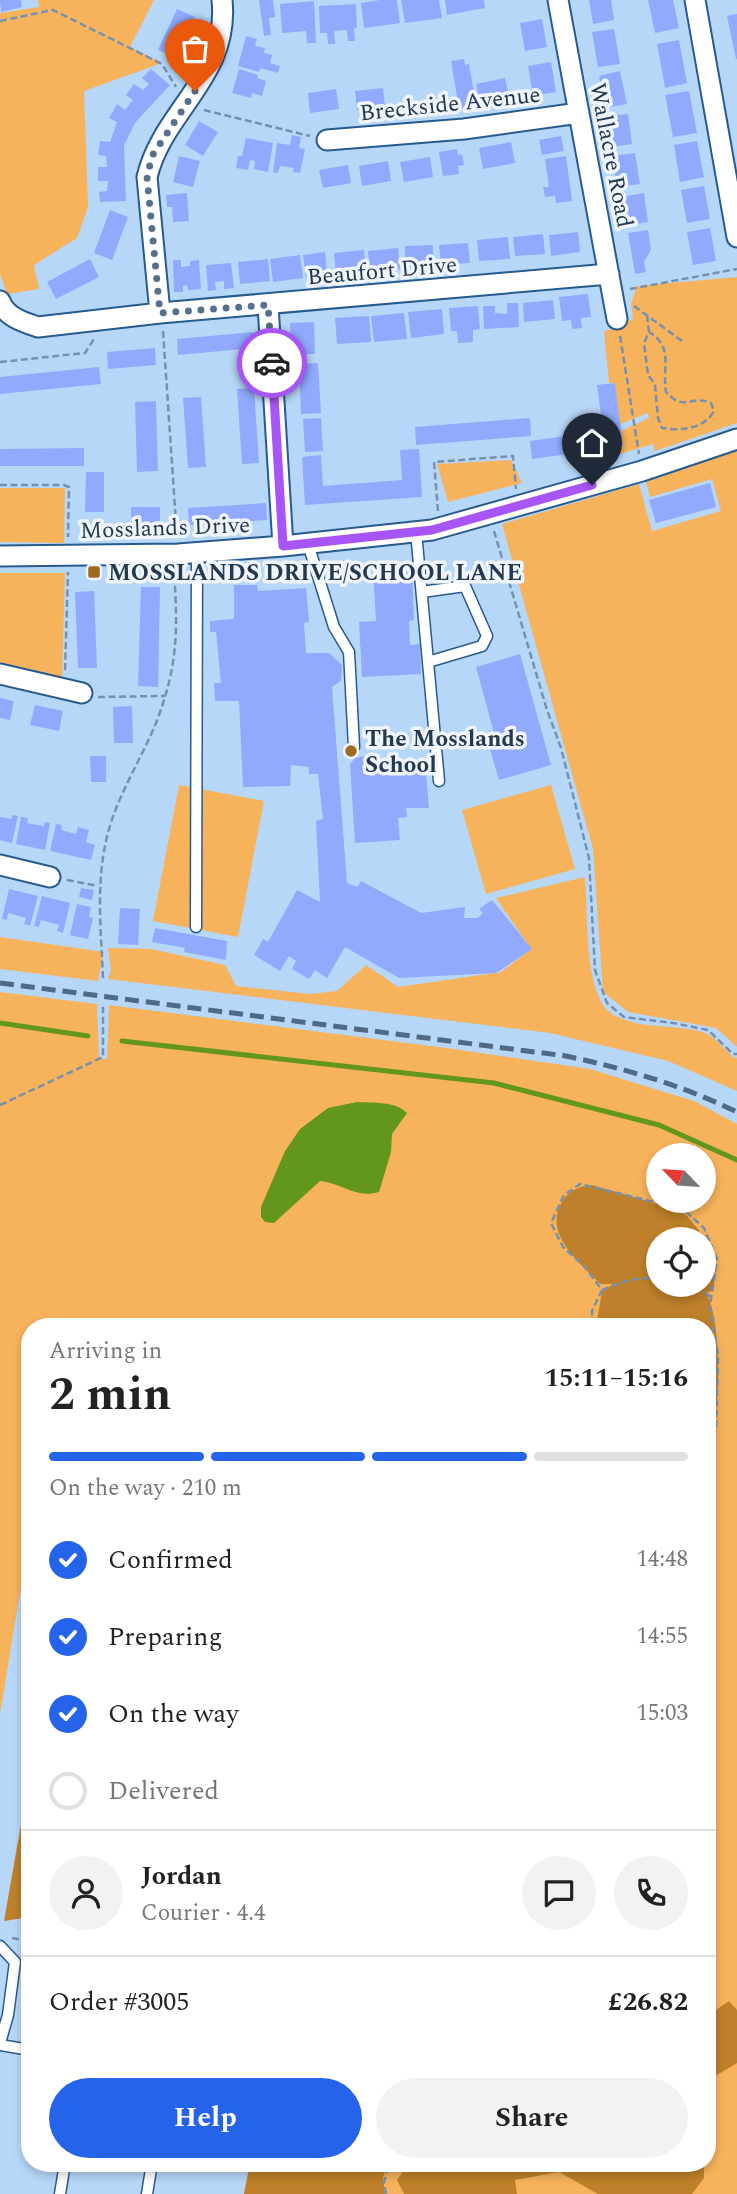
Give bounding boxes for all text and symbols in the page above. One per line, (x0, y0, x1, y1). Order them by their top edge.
pin (165, 19, 225, 91)
icon: bag (176, 30, 214, 68)
street label: Breckside Avenue (358, 78, 542, 131)
street label: Wallacre Road (579, 80, 642, 231)
street label: Beaufort Drive (306, 248, 459, 295)
courier (237, 328, 307, 398)
icon: car (253, 344, 291, 382)
pin (562, 413, 622, 485)
icon: home (573, 424, 611, 462)
street label: Mosslands Drive (79, 508, 251, 549)
place label: MOSSLANDS DRIVE/SCHOOL LANE (108, 556, 522, 591)
marker: MOSSLANDS DRIVE/SCHOOL LANE (86, 564, 102, 580)
place label: The Mosslands School (365, 722, 525, 783)
marker: The Mosslands School (343, 743, 359, 759)
north arrow (646, 1143, 716, 1213)
map controls (646, 1143, 716, 1297)
button: locate (646, 1227, 716, 1297)
text: Arriving in (49, 1334, 162, 1369)
text: 15:11–15:16 (544, 1358, 688, 1398)
text: 2 min (49, 1360, 171, 1430)
text: On the way · 210 m (49, 1471, 242, 1506)
text: Confirmed (108, 1540, 233, 1580)
icon: check (49, 1541, 87, 1579)
text: 14:48 (636, 1542, 688, 1577)
text: Preparing (108, 1617, 222, 1657)
icon: check (49, 1618, 87, 1656)
text: 14:55 (636, 1619, 688, 1654)
text: On the way (108, 1694, 239, 1734)
icon: check (49, 1695, 87, 1733)
text: 15:03 (636, 1696, 688, 1731)
text: Delivered (108, 1771, 219, 1811)
button: person (49, 1856, 123, 1930)
text: Jordan (141, 1856, 222, 1896)
button: chat (522, 1856, 596, 1930)
button: phone (614, 1856, 688, 1930)
text: Courier · 4.4 (141, 1896, 266, 1931)
text: Order #3005 (49, 1982, 189, 2022)
text: £26.82 (608, 1982, 688, 2022)
button: Help (49, 2078, 362, 2158)
button: Share (376, 2078, 688, 2158)

